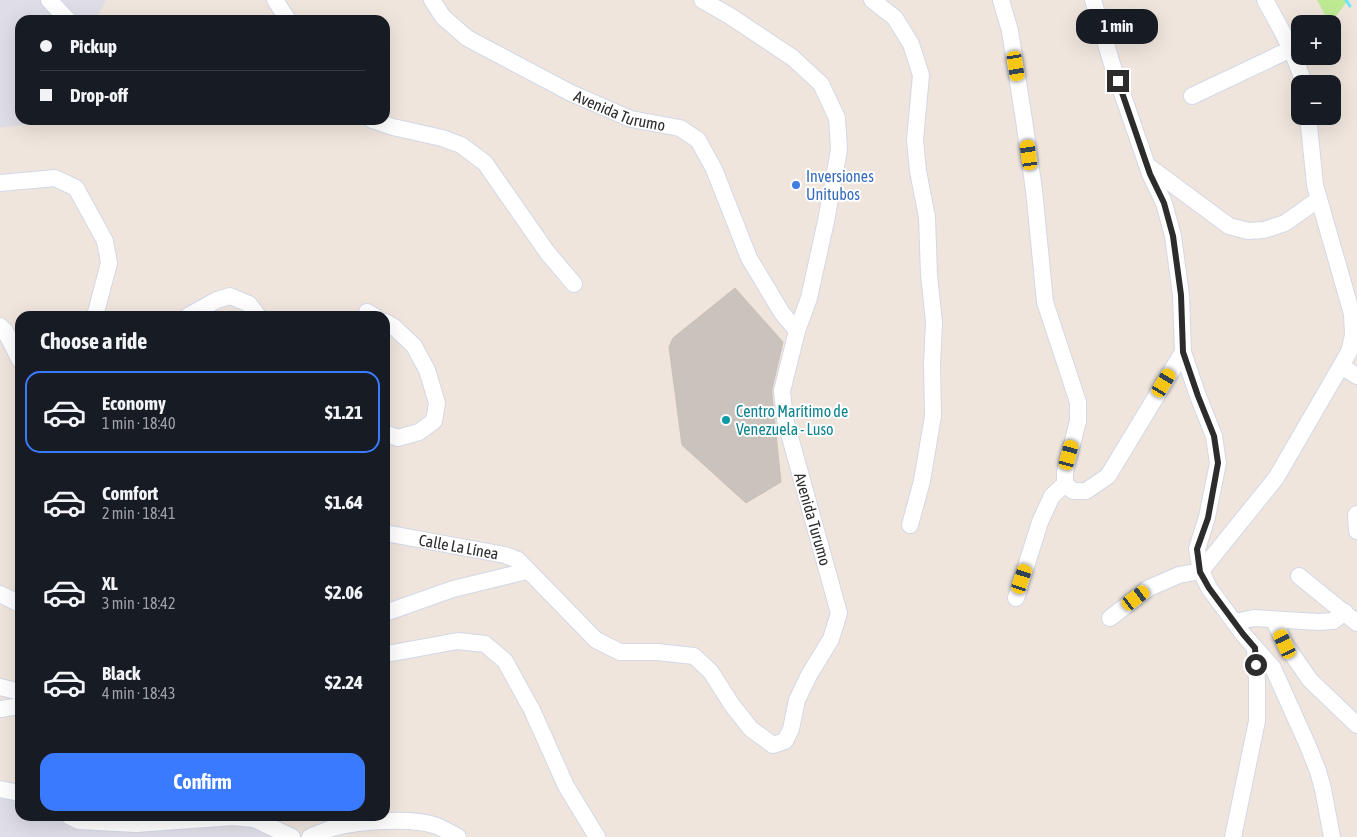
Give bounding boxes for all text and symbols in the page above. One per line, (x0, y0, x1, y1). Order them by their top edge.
callout: 1 min (1077, 8, 1159, 44)
map controls (1291, 15, 1341, 125)
button: + (1291, 15, 1341, 65)
text: 1 min (1101, 17, 1133, 35)
text: Pickup (70, 35, 117, 57)
car (1006, 50, 1025, 82)
route end (1107, 70, 1129, 92)
button: − (1291, 75, 1341, 125)
text: Drop-off (70, 84, 128, 106)
street label: Avenida Turumo (571, 86, 667, 134)
car (1019, 139, 1038, 171)
place label: Inversiones Unitubos (806, 167, 874, 203)
marker: Inversiones Unitubos (790, 179, 802, 191)
text: Choose a ride (40, 328, 147, 354)
car (1149, 366, 1178, 400)
icon: car (42, 390, 87, 435)
text: Economy (102, 392, 166, 414)
text: $1.21 (325, 401, 363, 423)
place label: Centro Marítimo de Venezuela - Luso (736, 402, 848, 438)
text: 1 min · 18:40 (102, 414, 175, 432)
marker: Centro Marítimo de Venezuela - Luso (720, 414, 732, 426)
car (1057, 439, 1080, 471)
street label: Avenida Turumo (791, 471, 835, 567)
icon: car (42, 480, 87, 525)
text: Comfort (102, 482, 158, 504)
text: $1.64 (325, 491, 363, 513)
text: 2 min · 18:41 (102, 504, 175, 522)
street label: Calle La Línea (417, 530, 500, 563)
car (1010, 562, 1033, 596)
icon: car (42, 570, 87, 615)
text: XL (102, 572, 118, 594)
text: $2.06 (325, 581, 363, 603)
car (1119, 583, 1152, 613)
text: 3 min · 18:42 (102, 594, 175, 612)
car (1271, 627, 1298, 661)
route start (1245, 654, 1267, 676)
icon: car (42, 660, 87, 705)
text: Black (102, 662, 140, 684)
text: $2.24 (325, 671, 363, 693)
text: 4 min · 18:43 (102, 684, 175, 702)
button: Confirm (40, 753, 365, 811)

